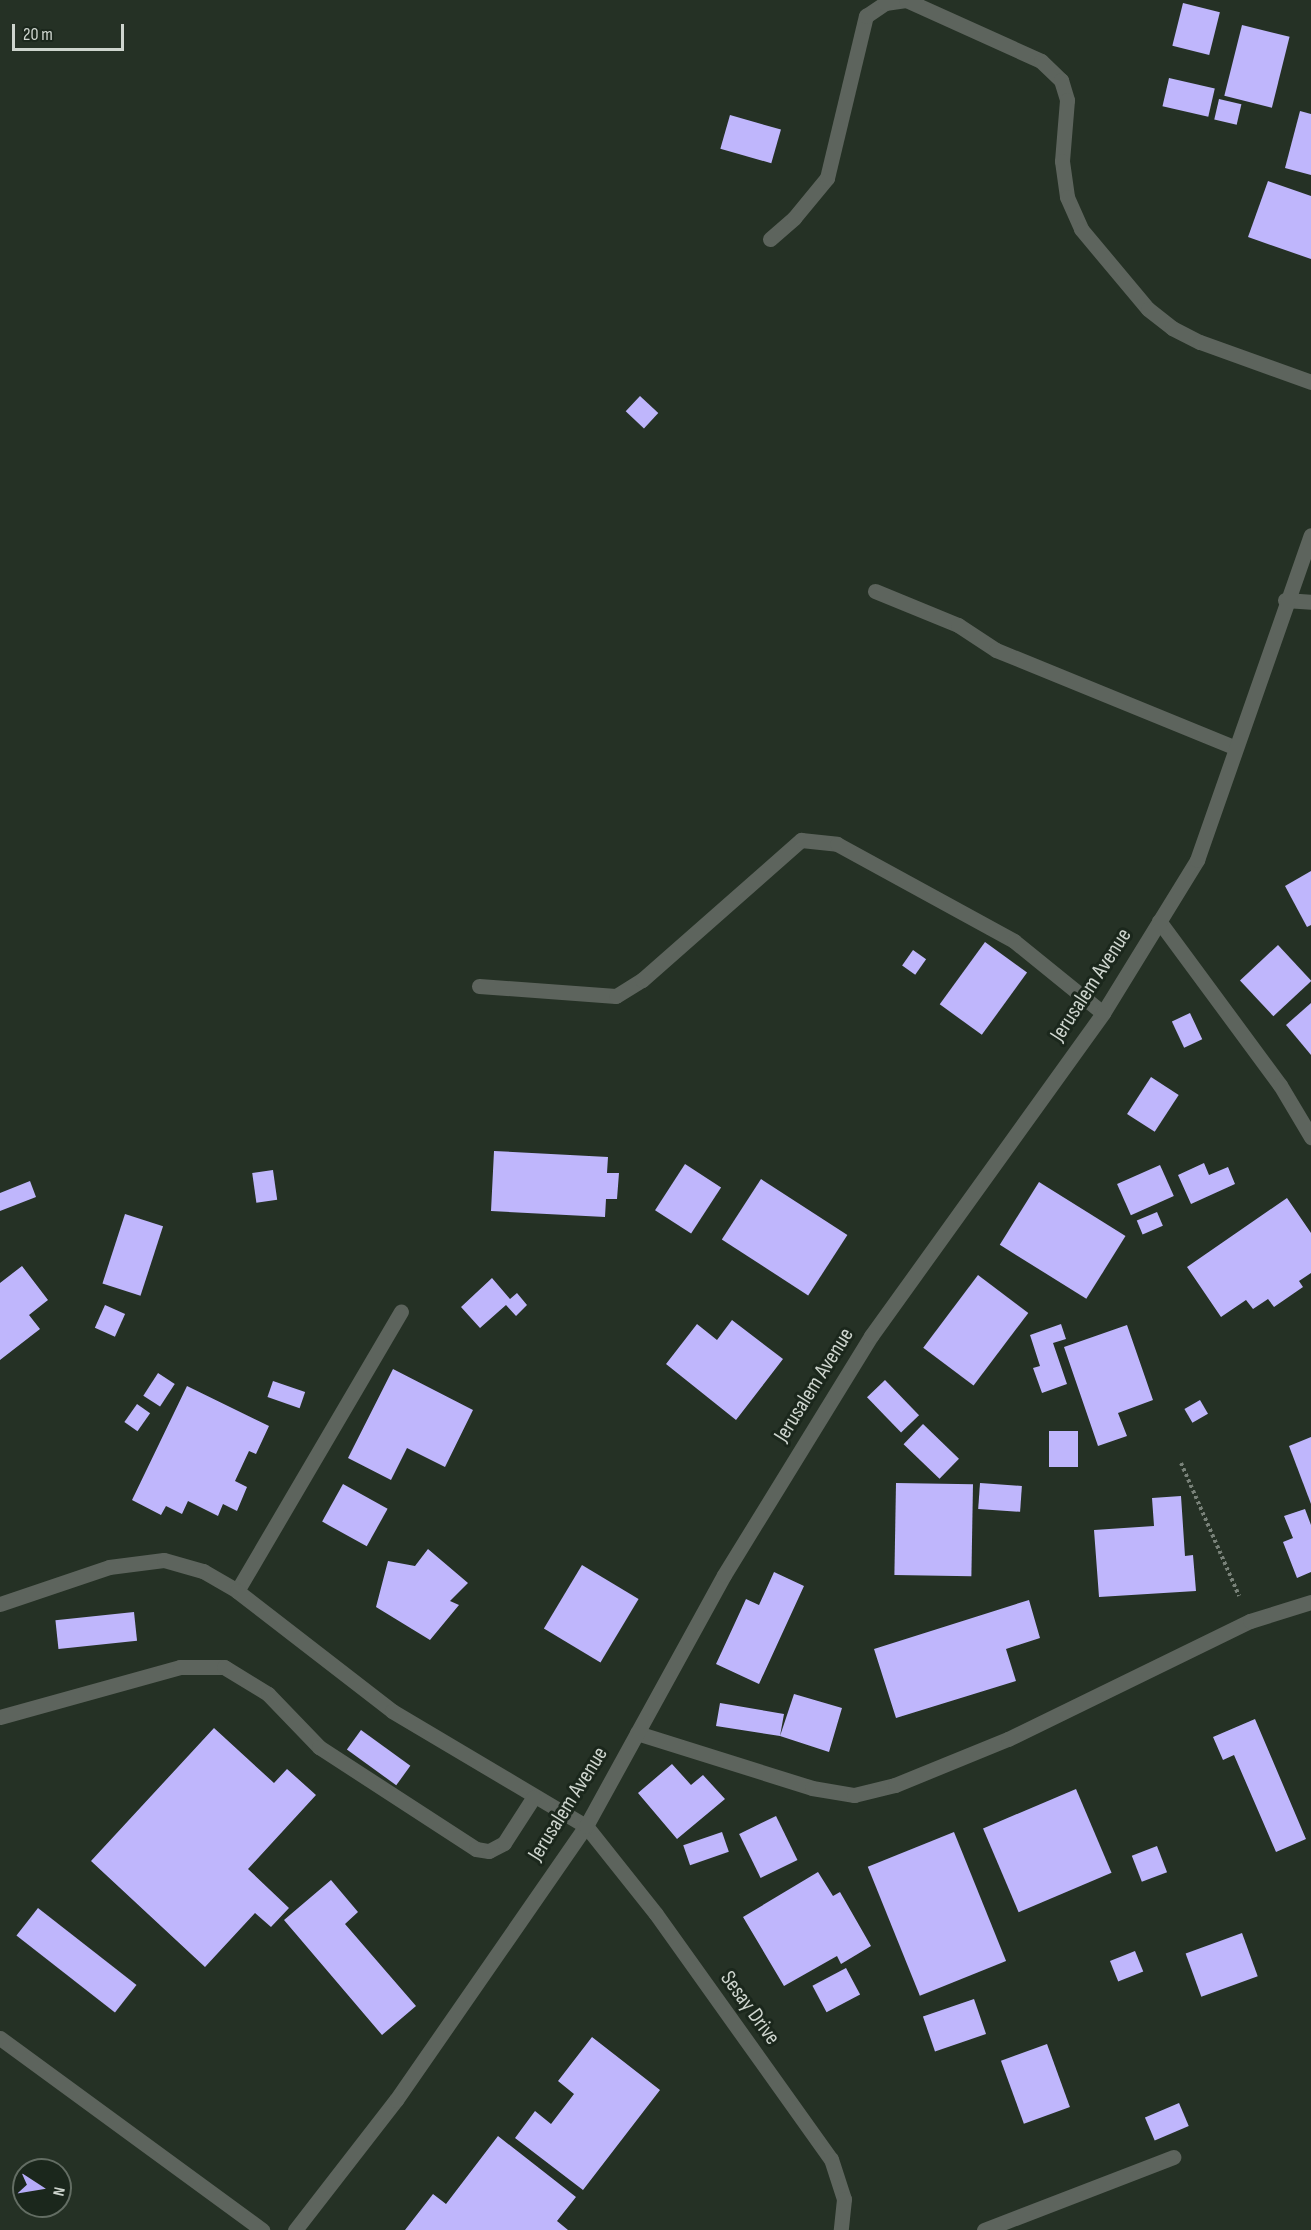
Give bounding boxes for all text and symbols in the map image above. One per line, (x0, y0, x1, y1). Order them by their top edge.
scale bar (15, 12, 128, 50)
text: 20 m (23, 24, 53, 45)
street label: Jerusalem Avenue (1045, 924, 1137, 1046)
street label: Jerusalem Avenue (768, 1323, 860, 1447)
street label: Jerusalem Avenue (522, 1742, 614, 1866)
street label: Sesay Drive (714, 1966, 786, 2050)
north arrow (12, 2158, 72, 2218)
text: N (48, 2185, 68, 2198)

